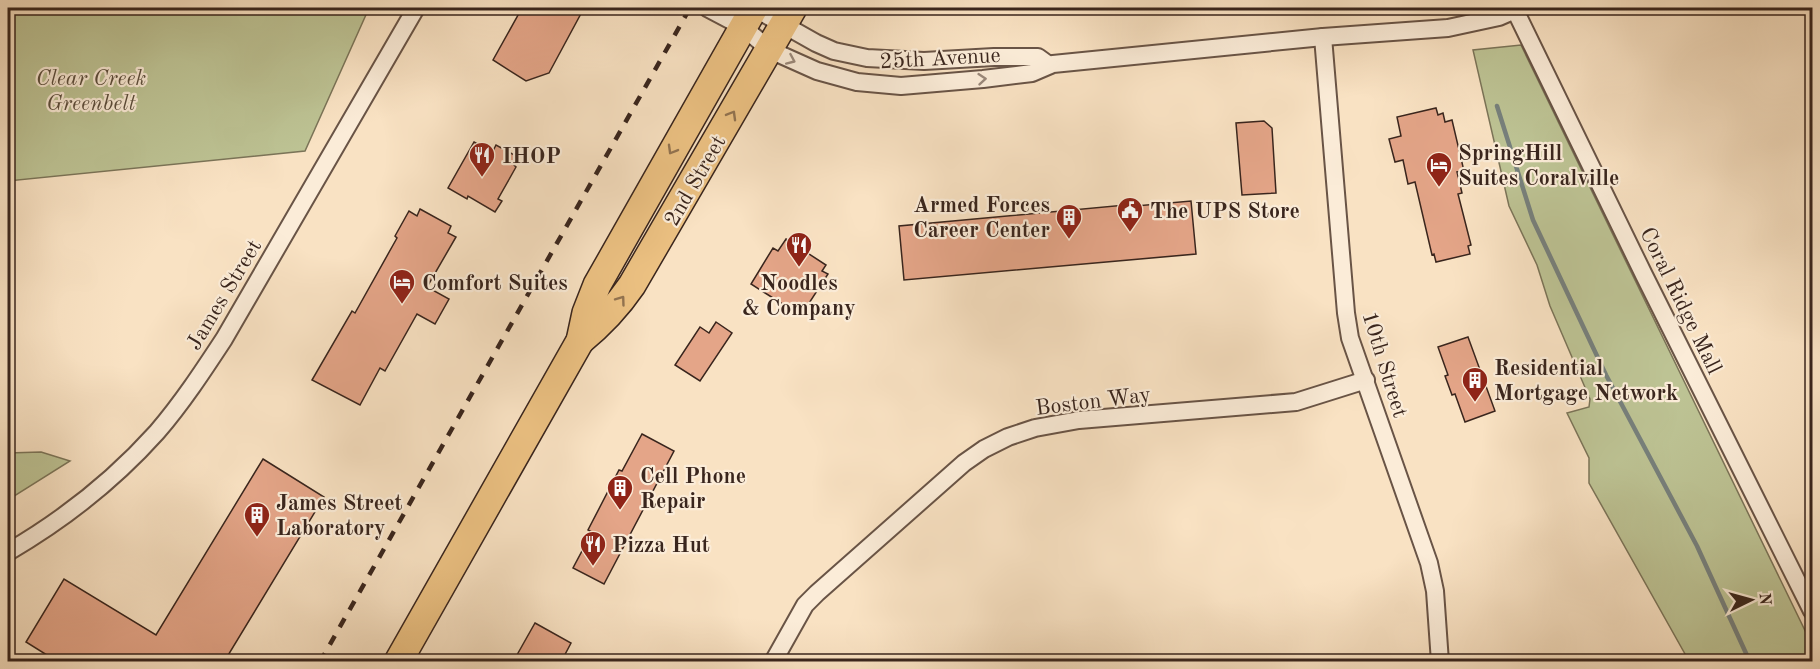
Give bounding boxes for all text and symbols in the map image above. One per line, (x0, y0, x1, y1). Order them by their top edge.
street label: 25th Avenue (879, 45, 1001, 73)
one-way arrow (784, 52, 795, 64)
park label: Clear Creek Greenbelt (36, 68, 147, 115)
one-way arrow (977, 73, 986, 86)
one-way arrow (724, 111, 736, 121)
street label: 2nd Street (661, 132, 730, 230)
restaurant icon: IHOP (467, 140, 497, 178)
place label: SpringHill Suites Coralville (1458, 143, 1619, 190)
one-way arrow (668, 144, 680, 154)
place label: IHOP (502, 146, 561, 168)
hotel icon: SpringHill Suites Coralville (1424, 150, 1454, 188)
place label: Armed Forces Career Center (913, 195, 1050, 242)
public building icon: The UPS Store (1115, 195, 1145, 233)
place label: The UPS Store (1150, 201, 1300, 223)
building icon: Armed Forces Career Center (1054, 202, 1084, 240)
street label: Coral Ridge Mall (1635, 224, 1725, 378)
restaurant icon: Noodles & Company (784, 230, 814, 268)
street label: James Street (183, 236, 266, 354)
hotel icon: Comfort Suites (387, 267, 417, 305)
place label: Comfort Suites (422, 273, 568, 295)
place label: Noodles & Company (742, 273, 856, 320)
one-way arrow (614, 296, 625, 307)
street label: 10th Street (1358, 309, 1411, 420)
place label: Residential Mortgage Network (1494, 358, 1678, 405)
building icon: Residential Mortgage Network (1460, 365, 1490, 403)
street label: Boston Way (1034, 384, 1153, 420)
place label: Cell Phone Repair (640, 466, 746, 513)
building icon: Cell Phone Repair (605, 473, 635, 511)
place label: James Street Laboratory (276, 493, 403, 540)
building icon: James Street Laboratory (242, 500, 272, 538)
restaurant icon: Pizza Hut (578, 529, 608, 567)
place label: Pizza Hut (612, 535, 710, 557)
north arrow (1721, 570, 1781, 630)
text: N (1755, 592, 1773, 606)

